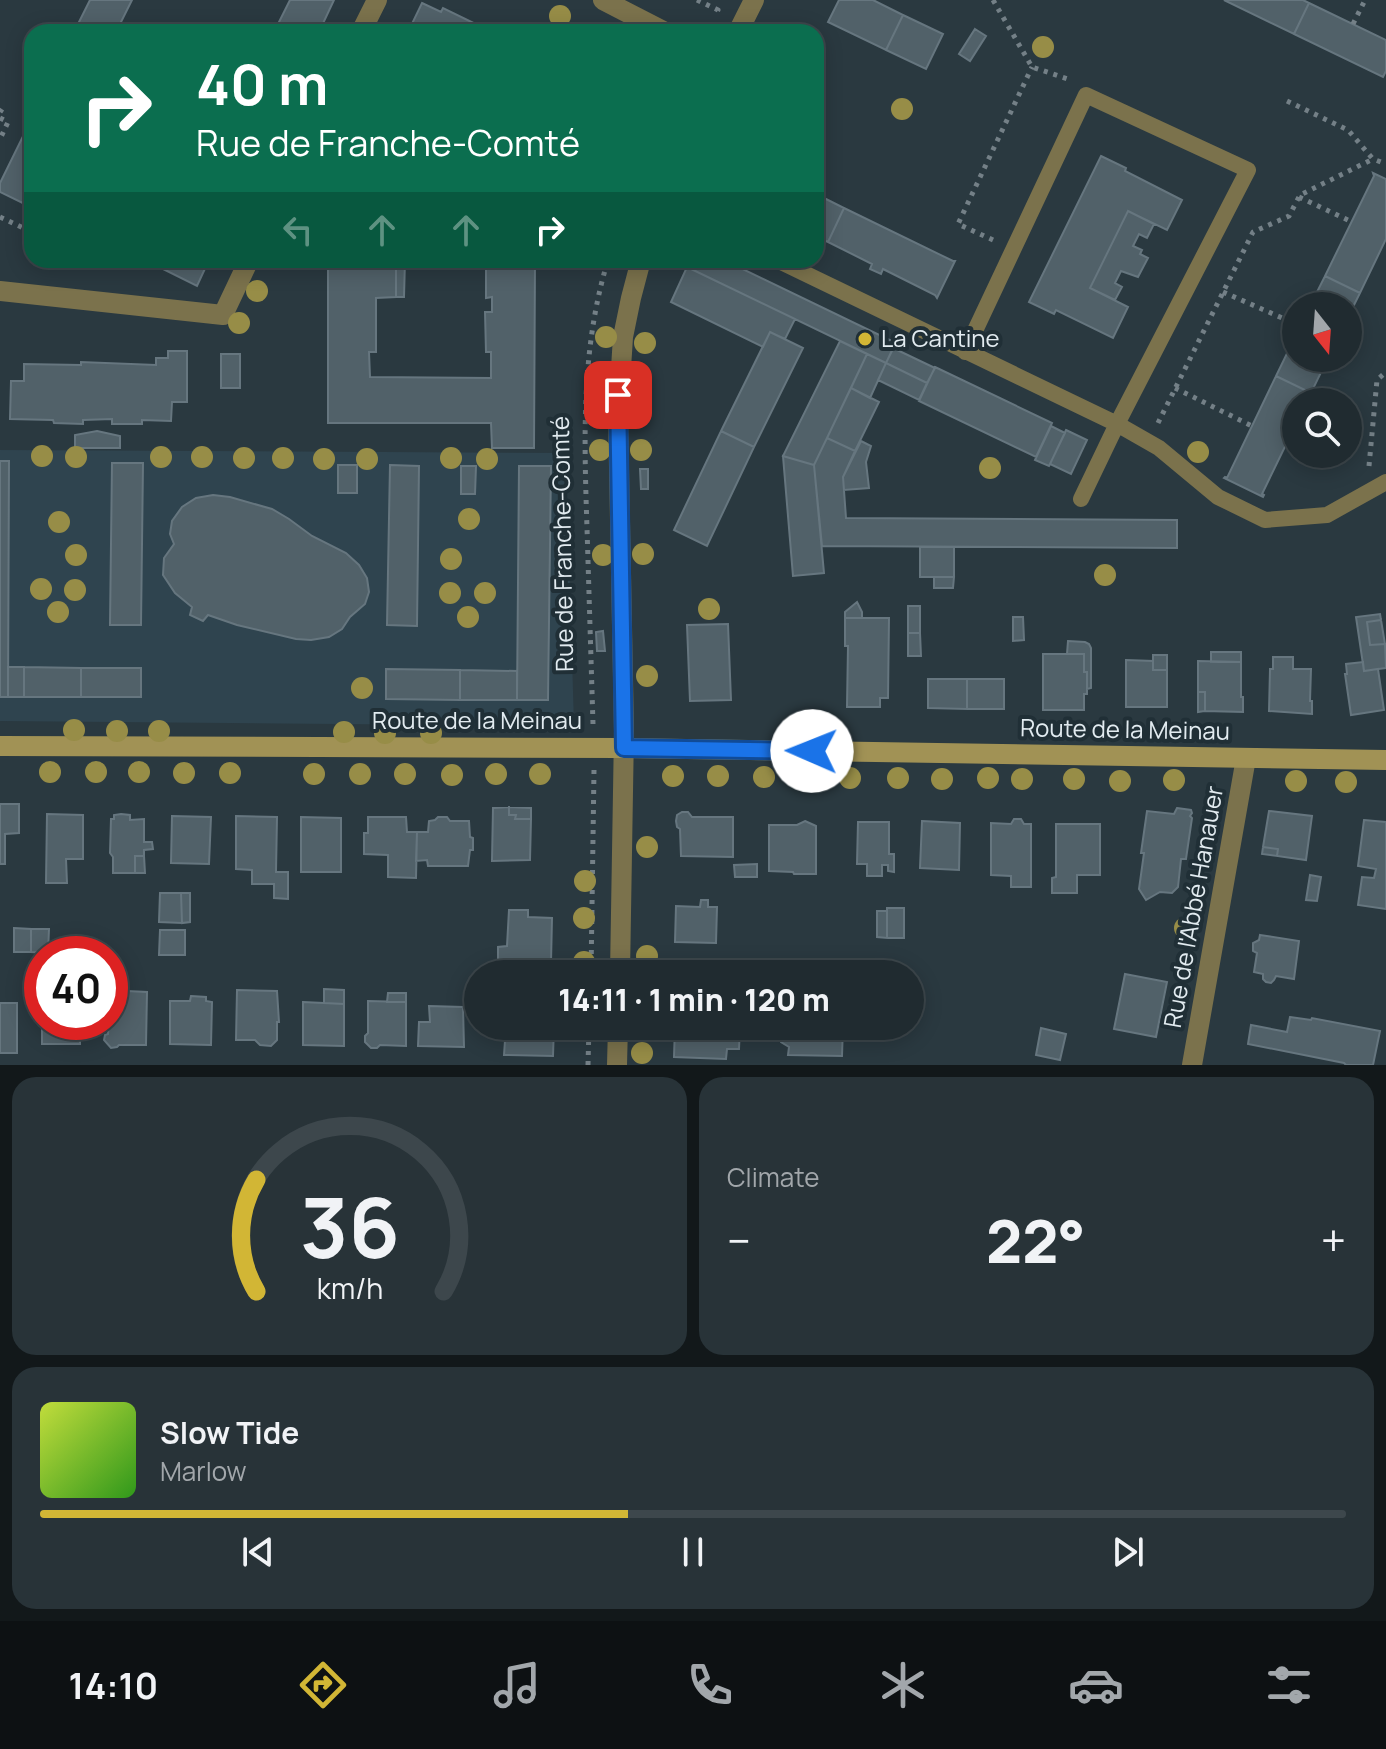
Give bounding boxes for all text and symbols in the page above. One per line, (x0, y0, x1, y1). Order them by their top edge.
text: 40 m (196, 45, 328, 122)
icon: right (64, 56, 168, 160)
text: Rue de Franche-Comté (196, 118, 580, 167)
icon: left (276, 208, 320, 252)
icon: ahead (360, 208, 404, 252)
icon: ahead (444, 208, 488, 252)
icon: right (528, 208, 572, 252)
north arrow (1282, 292, 1362, 372)
map controls (1282, 292, 1362, 468)
place label: La Cantine (881, 321, 1000, 354)
marker: La Cantine (856, 330, 874, 348)
pin (584, 361, 652, 429)
icon: arrive (596, 373, 640, 417)
button: search (1282, 388, 1362, 468)
street label: Rue de Franche-Comté (543, 416, 580, 672)
street label: Route de la Meinau (372, 703, 582, 736)
position arrow (770, 709, 854, 793)
street label: Route de la Meinau (1020, 710, 1230, 747)
street label: Rue de l'Abbé Hanauer (1155, 783, 1230, 1030)
speed limit sign: 40 (24, 936, 128, 1040)
text: 14:11 · 1 min · 120 m (558, 979, 830, 1020)
text: Climate (727, 1159, 819, 1195)
text: 36 (299, 1169, 400, 1283)
text: 22° (986, 1199, 1085, 1281)
text: − (727, 1210, 751, 1270)
text: + (1321, 1210, 1346, 1270)
text: km/h (316, 1269, 383, 1308)
text: Slow Tide (160, 1412, 299, 1453)
text: Marlow (160, 1453, 247, 1489)
icon: previous (236, 1530, 280, 1574)
icon: pause (671, 1530, 715, 1574)
icon: next (1106, 1530, 1150, 1574)
icon: directions (295, 1657, 351, 1713)
icon: music (489, 1657, 545, 1713)
icon: phone (682, 1657, 738, 1713)
icon: climate (875, 1657, 931, 1713)
icon: car (1068, 1657, 1124, 1713)
icon: filters (1261, 1657, 1317, 1713)
text: 14:10 (69, 1661, 158, 1710)

